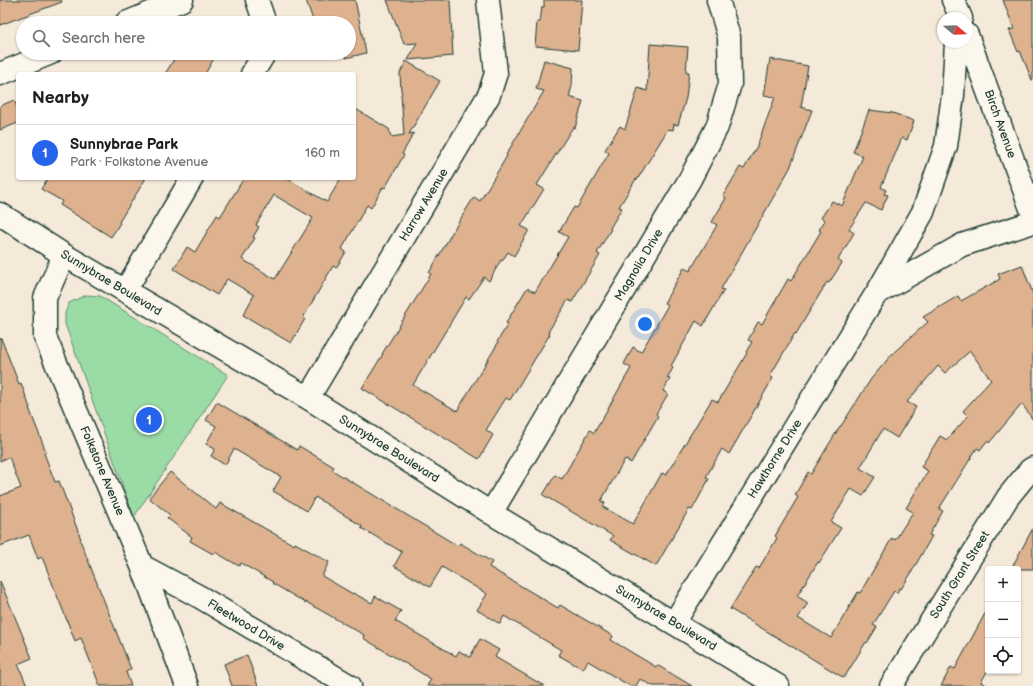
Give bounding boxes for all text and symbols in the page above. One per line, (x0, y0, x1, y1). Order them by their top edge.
north arrow (937, 12, 973, 48)
search box (16, 16, 356, 60)
icon: search (30, 27, 52, 49)
text: Search here (62, 29, 145, 48)
text: Nearby (32, 88, 89, 108)
street label: Birch Avenue (981, 88, 1019, 160)
text: Sunnybrae Park (70, 135, 178, 154)
text: 1 (42, 145, 48, 161)
text: 160 m (305, 145, 340, 161)
text: Park · Folkstone Avenue (70, 154, 208, 170)
street label: Harrow Avenue (396, 166, 452, 244)
street label: Magnolia Drive (612, 226, 666, 304)
street label: Sunnybrae Boulevard (58, 247, 164, 319)
your location (635, 314, 655, 334)
pin: 1 (136, 405, 162, 435)
street label: Sunnybrae Boulevard (336, 412, 442, 486)
street label: Hawthorne Drive (745, 417, 805, 501)
street label: Folkstone Avenue (76, 424, 128, 518)
street label: South Grant Street (927, 528, 993, 622)
map controls (985, 566, 1021, 674)
button: + (985, 566, 1021, 602)
street label: Sunnybrae Boulevard (613, 582, 719, 654)
street label: Fleetwood Drive (205, 596, 287, 654)
button: − (985, 602, 1021, 638)
button: locate (985, 638, 1021, 674)

